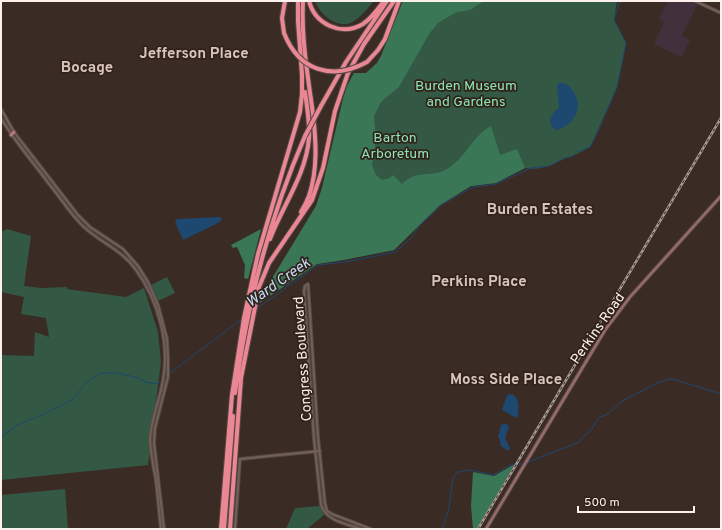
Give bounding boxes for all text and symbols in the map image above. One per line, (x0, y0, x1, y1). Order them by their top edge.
district label: Jefferson Place (139, 45, 249, 64)
district label: Bocage (61, 59, 113, 78)
park label: Burden Museum and Gardens (415, 78, 517, 111)
park label: Barton Arboretum (361, 130, 429, 163)
district label: Burden Estates (487, 201, 593, 220)
water label: Ward Creek (243, 254, 315, 312)
district label: Perkins Place (431, 273, 527, 292)
street label: Perkins Road (567, 290, 629, 368)
street label: Congress Boulevard (291, 296, 316, 422)
district label: Moss Side Place (450, 371, 562, 390)
scale bar (578, 488, 694, 514)
text: 500 m (584, 495, 620, 511)

